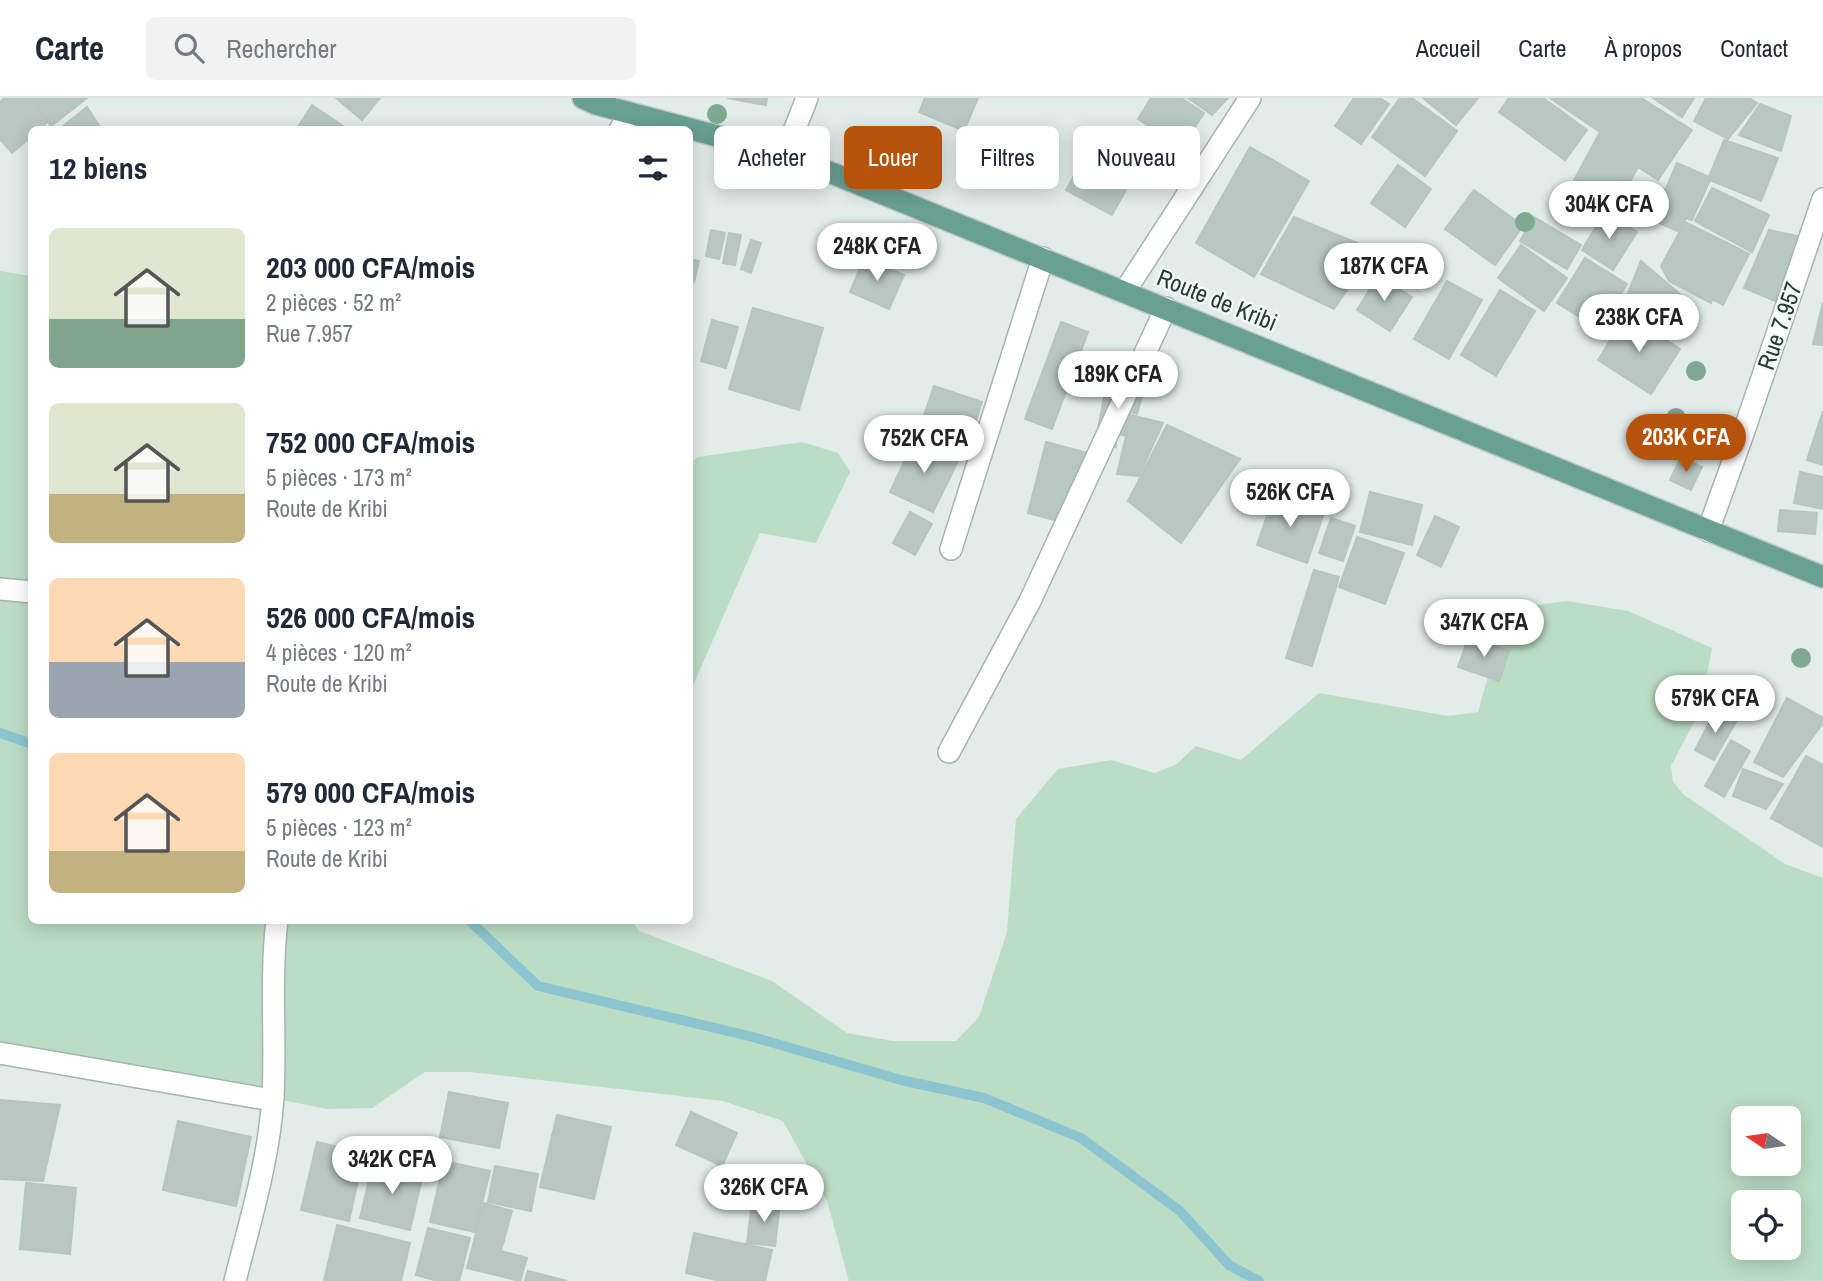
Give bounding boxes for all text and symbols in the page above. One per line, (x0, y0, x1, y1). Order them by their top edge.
search box (146, 17, 636, 80)
text: Carte (35, 26, 104, 70)
icon: search (170, 29, 208, 67)
text: Rechercher (226, 31, 336, 66)
text: Accueil (1416, 32, 1480, 64)
text: Carte (1518, 32, 1566, 64)
text: À propos (1604, 32, 1682, 64)
text: Contact (1720, 32, 1788, 64)
chip: Acheter (714, 126, 830, 189)
chip: Louer (844, 126, 942, 189)
chip: Filtres (956, 126, 1059, 189)
chip: Nouveau (1073, 126, 1200, 189)
text: 12 biens (49, 148, 147, 188)
icon: filters (634, 149, 672, 187)
pin: 304K CFA (1537, 181, 1681, 241)
text: 304K CFA (1565, 188, 1653, 219)
pin: 248K CFA (805, 223, 949, 283)
text: 248K CFA (833, 230, 921, 261)
pin: 187K CFA (1312, 244, 1456, 303)
text: 203 000 CFA/mois (266, 247, 475, 287)
text: 187K CFA (1340, 250, 1428, 281)
icon: home (105, 256, 189, 340)
street label: Route de Kribi (1153, 260, 1282, 338)
street label: Rue 7.957 (1749, 277, 1809, 374)
text: 2 pièces · 52 m² (266, 287, 401, 318)
pin: 238K CFA (1567, 294, 1711, 354)
text: 238K CFA (1595, 301, 1683, 332)
text: Rue 7.957 (266, 318, 353, 349)
pin: 189K CFA (1046, 352, 1190, 411)
text: 189K CFA (1074, 358, 1162, 389)
pin: 203K CFA (1614, 414, 1758, 474)
pin: 752K CFA (852, 416, 996, 475)
text: 203K CFA (1642, 421, 1730, 452)
text: 752 000 CFA/mois (266, 422, 475, 462)
text: 752K CFA (880, 422, 968, 453)
icon: home (105, 431, 189, 515)
text: 5 pièces · 173 m² (266, 462, 412, 493)
pin: 526K CFA (1218, 470, 1362, 529)
text: 526K CFA (1246, 476, 1334, 507)
text: Route de Kribi (266, 493, 388, 524)
text: 526 000 CFA/mois (266, 597, 475, 637)
pin: 347K CFA (1412, 600, 1556, 659)
icon: home (105, 606, 189, 690)
text: 347K CFA (1440, 606, 1528, 637)
text: 4 pièces · 120 m² (266, 637, 412, 668)
text: Route de Kribi (266, 668, 388, 699)
pin: 579K CFA (1643, 676, 1787, 735)
text: 579K CFA (1671, 682, 1759, 713)
text: 579 000 CFA/mois (266, 772, 475, 812)
icon: home (105, 781, 189, 865)
text: 5 pièces · 123 m² (266, 812, 412, 843)
text: Route de Kribi (266, 843, 388, 874)
north arrow (1731, 1106, 1801, 1176)
map controls (1731, 1106, 1801, 1260)
pin: 342K CFA (320, 1136, 464, 1196)
text: 342K CFA (348, 1143, 436, 1174)
pin: 326K CFA (692, 1164, 836, 1224)
text: 326K CFA (720, 1171, 808, 1202)
button: locate (1731, 1190, 1801, 1260)

